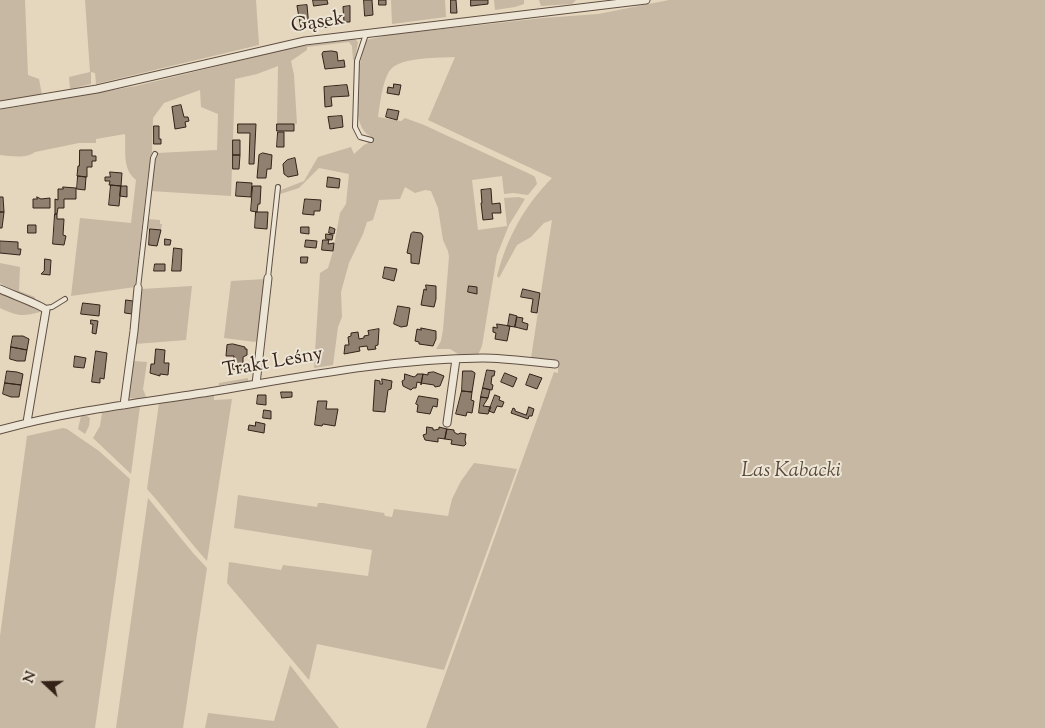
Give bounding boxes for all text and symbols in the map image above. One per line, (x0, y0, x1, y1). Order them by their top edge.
street label: Gąsek (290, 8, 346, 40)
street label: Trakt Leśny (221, 343, 325, 385)
park label: Las Kabacki (741, 461, 841, 485)
north arrow (20, 658, 70, 708)
text: N (20, 669, 42, 686)

